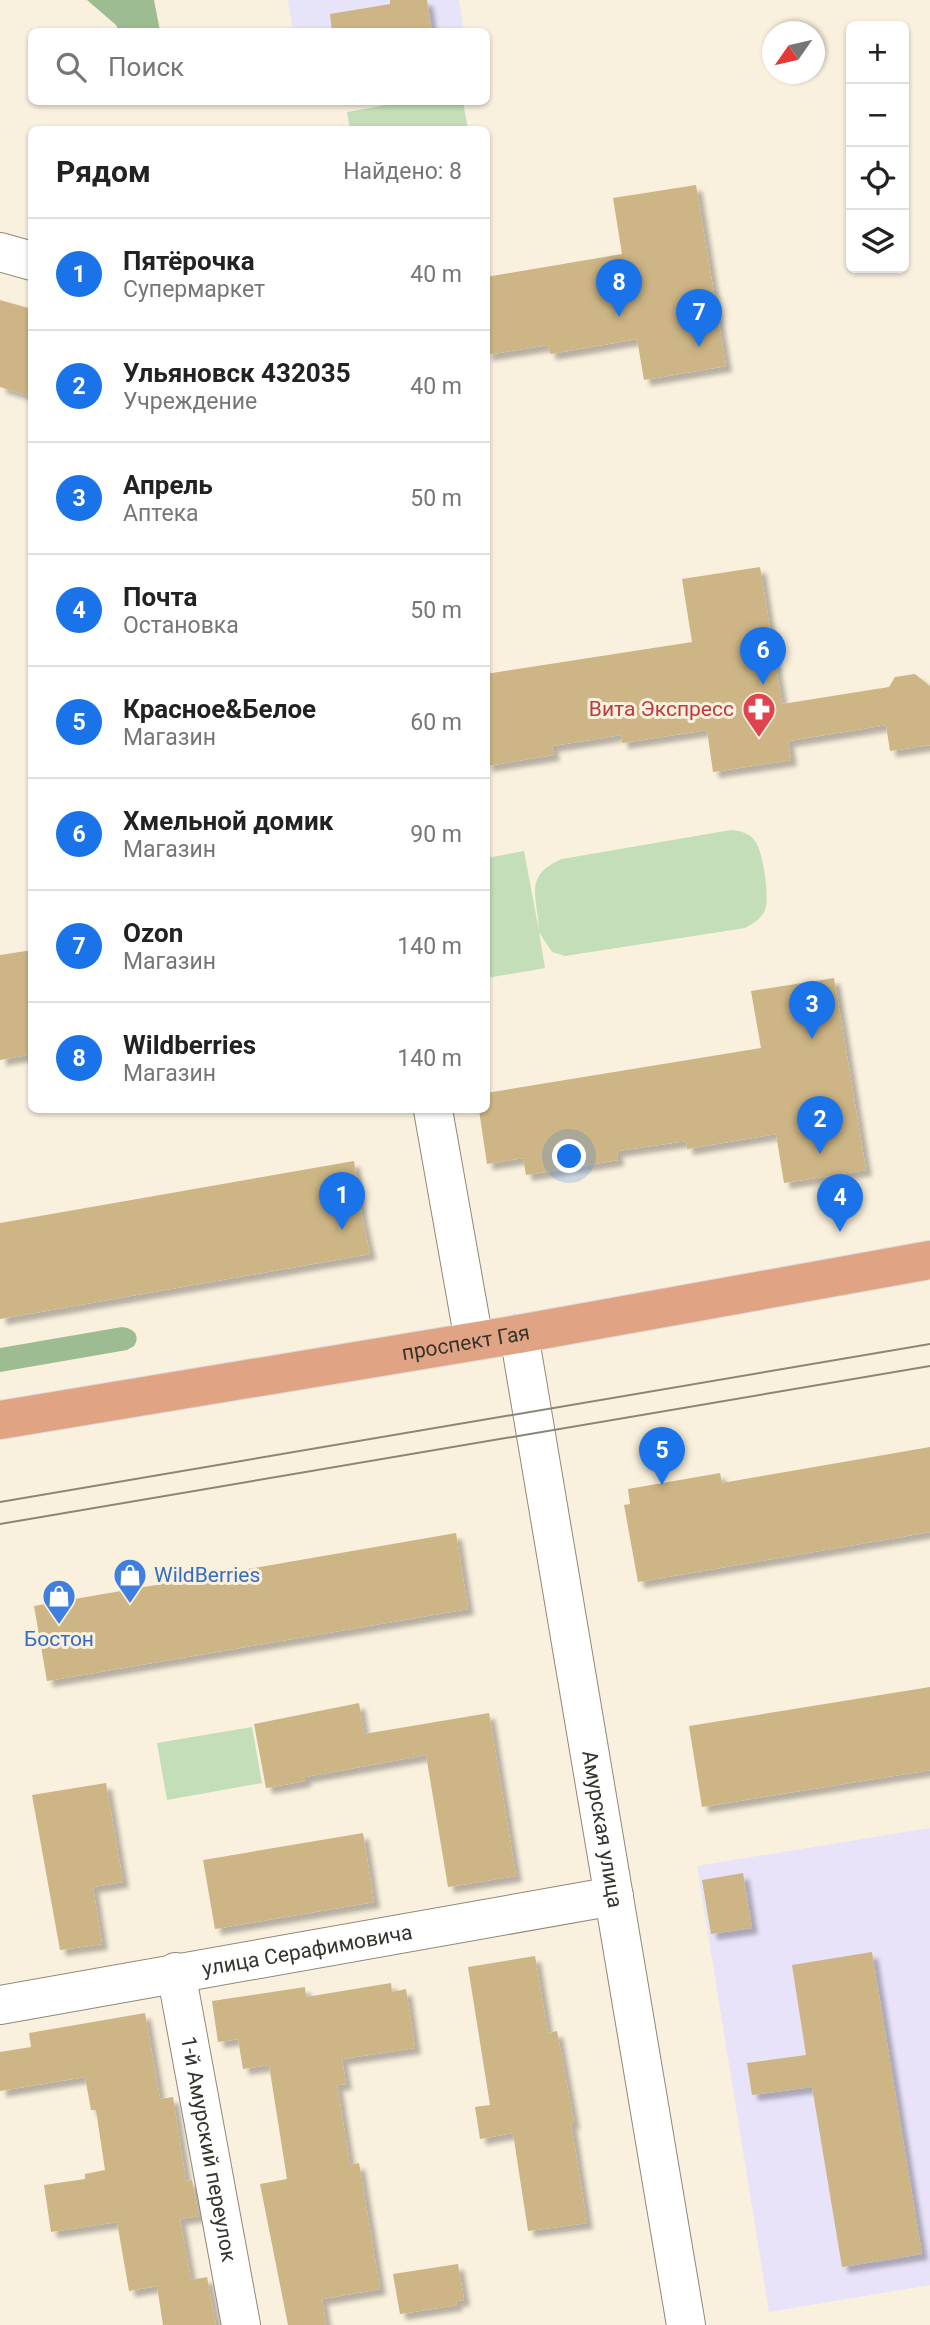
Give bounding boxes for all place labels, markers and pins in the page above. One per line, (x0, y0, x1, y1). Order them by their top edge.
pin: 8 (596, 259, 642, 317)
pin: 7 (676, 289, 722, 347)
pin: 6 (740, 627, 786, 685)
pharmacy icon: Вита Экспресс (740, 690, 778, 739)
place label: Вита Экспресс (589, 697, 734, 721)
pin: 3 (789, 981, 835, 1039)
pin: 2 (797, 1096, 843, 1154)
pin: 1 (319, 1172, 365, 1230)
pin: 4 (817, 1174, 863, 1232)
pin: 5 (639, 1427, 685, 1485)
shop icon: WildBerries (111, 1556, 149, 1605)
place label: WildBerries (154, 1563, 260, 1587)
shop icon: Бостон (40, 1577, 78, 1626)
place label: Бостон (24, 1627, 94, 1651)

